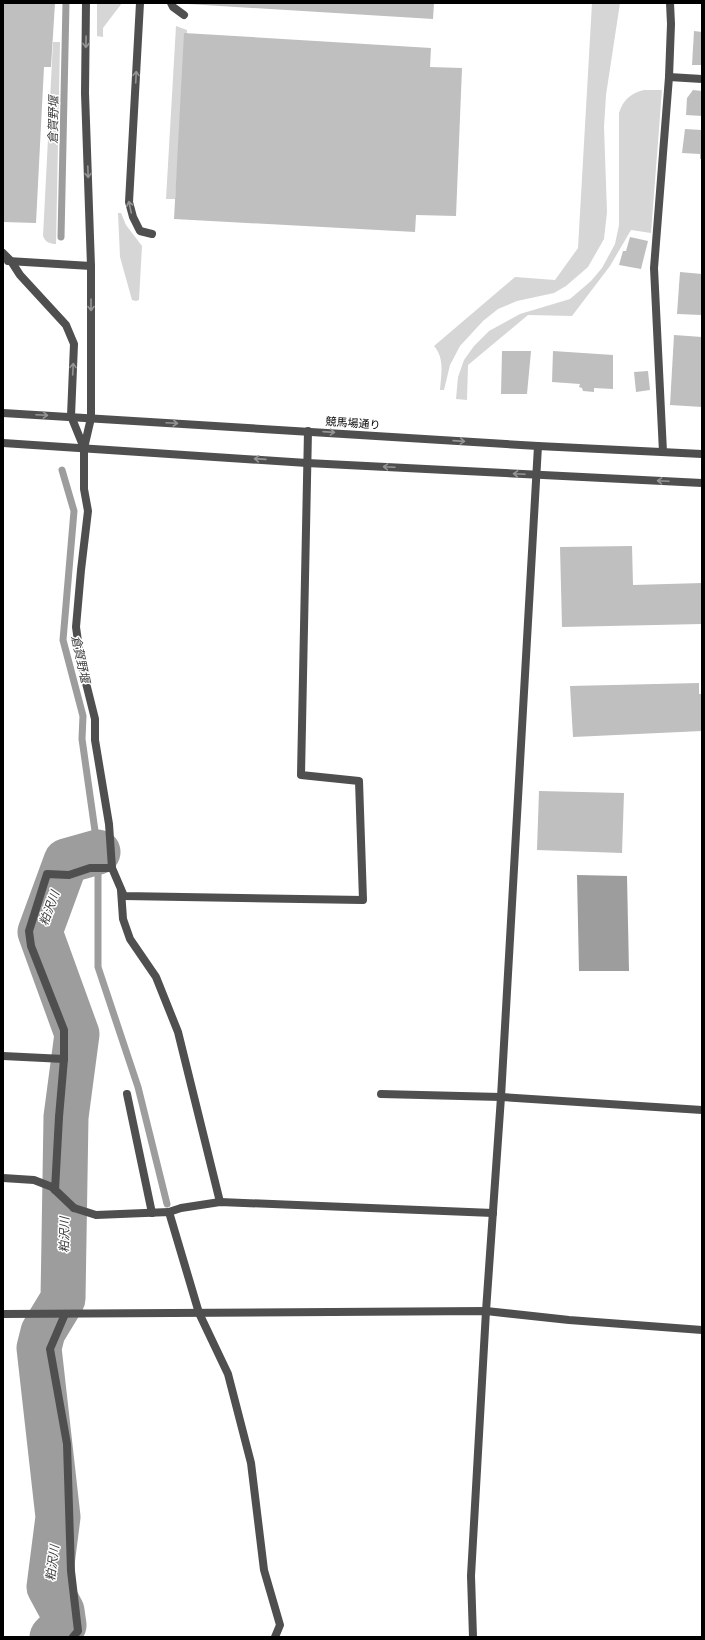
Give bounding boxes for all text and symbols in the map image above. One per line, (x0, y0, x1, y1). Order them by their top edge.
one-way arrow (82, 35, 90, 48)
one-way arrow (132, 71, 139, 84)
water label: 倉賀野堰 (45, 94, 61, 144)
one-way arrow (84, 165, 91, 178)
one-way arrow (126, 200, 134, 213)
one-way arrow (87, 298, 95, 311)
one-way arrow (70, 363, 77, 376)
one-way arrow (35, 411, 48, 419)
street label: 競馬場通り (325, 414, 381, 432)
one-way arrow (165, 419, 178, 427)
one-way arrow (322, 429, 335, 436)
one-way arrow (452, 437, 465, 444)
one-way arrow (254, 456, 267, 463)
one-way arrow (383, 463, 396, 470)
one-way arrow (513, 470, 526, 477)
one-way arrow (657, 478, 670, 485)
water label: 倉賀野堰 (69, 634, 94, 686)
water label: 粕沢川 (36, 887, 63, 927)
water label: 粕沢川 (56, 1215, 72, 1253)
water label: 粕沢川 (42, 1542, 62, 1582)

